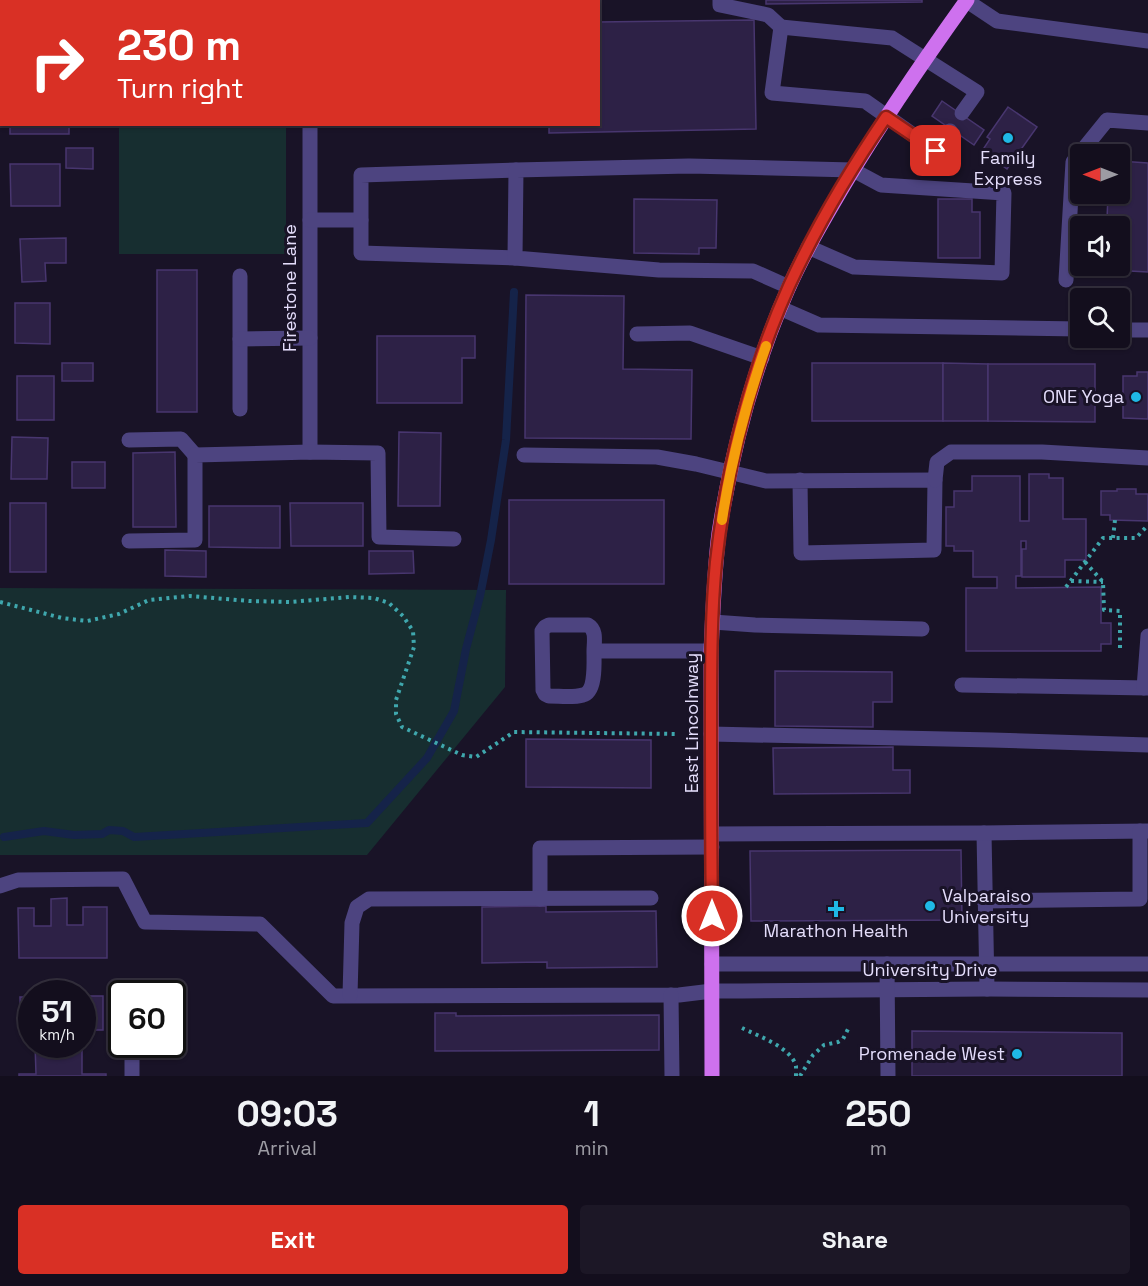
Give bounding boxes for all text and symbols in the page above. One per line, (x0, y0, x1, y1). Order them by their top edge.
text: 230 m (117, 19, 241, 72)
icon: right (18, 24, 96, 102)
text: Turn right (117, 71, 244, 106)
pin (910, 125, 961, 176)
marker: Family Express (1001, 131, 1015, 145)
icon: arrive (919, 134, 952, 167)
north arrow (1070, 144, 1130, 204)
map controls (1070, 144, 1130, 348)
place label: Family Express (974, 146, 1042, 190)
button: sound (1070, 216, 1130, 276)
street label: Firestone Lane (278, 224, 301, 352)
button: search (1070, 288, 1130, 348)
place label: ONE Yoga (1043, 385, 1124, 408)
marker: ONE Yoga (1129, 390, 1143, 404)
street label: East Lincolnway (680, 653, 703, 793)
position arrow (680, 884, 744, 948)
place label: Valparaiso University (942, 884, 1031, 928)
marker: Valparaiso University (923, 899, 937, 913)
marker: Marathon Health (827, 900, 845, 918)
place label: Marathon Health (764, 919, 908, 942)
street label: University Drive (863, 958, 997, 981)
speed limit sign: 60 (108, 980, 186, 1058)
text: 51 (41, 992, 73, 1031)
text: km/h (39, 1025, 75, 1044)
place label: Promenade West (859, 1042, 1005, 1065)
marker: Promenade West (1010, 1047, 1024, 1061)
text: 09:03 (236, 1091, 338, 1137)
text: 1 (583, 1091, 600, 1137)
text: 250 (845, 1091, 912, 1137)
text: Arrival (257, 1135, 317, 1161)
text: min (574, 1135, 609, 1161)
text: m (870, 1135, 887, 1161)
button: Exit (18, 1205, 568, 1274)
button: Share (580, 1205, 1130, 1274)

